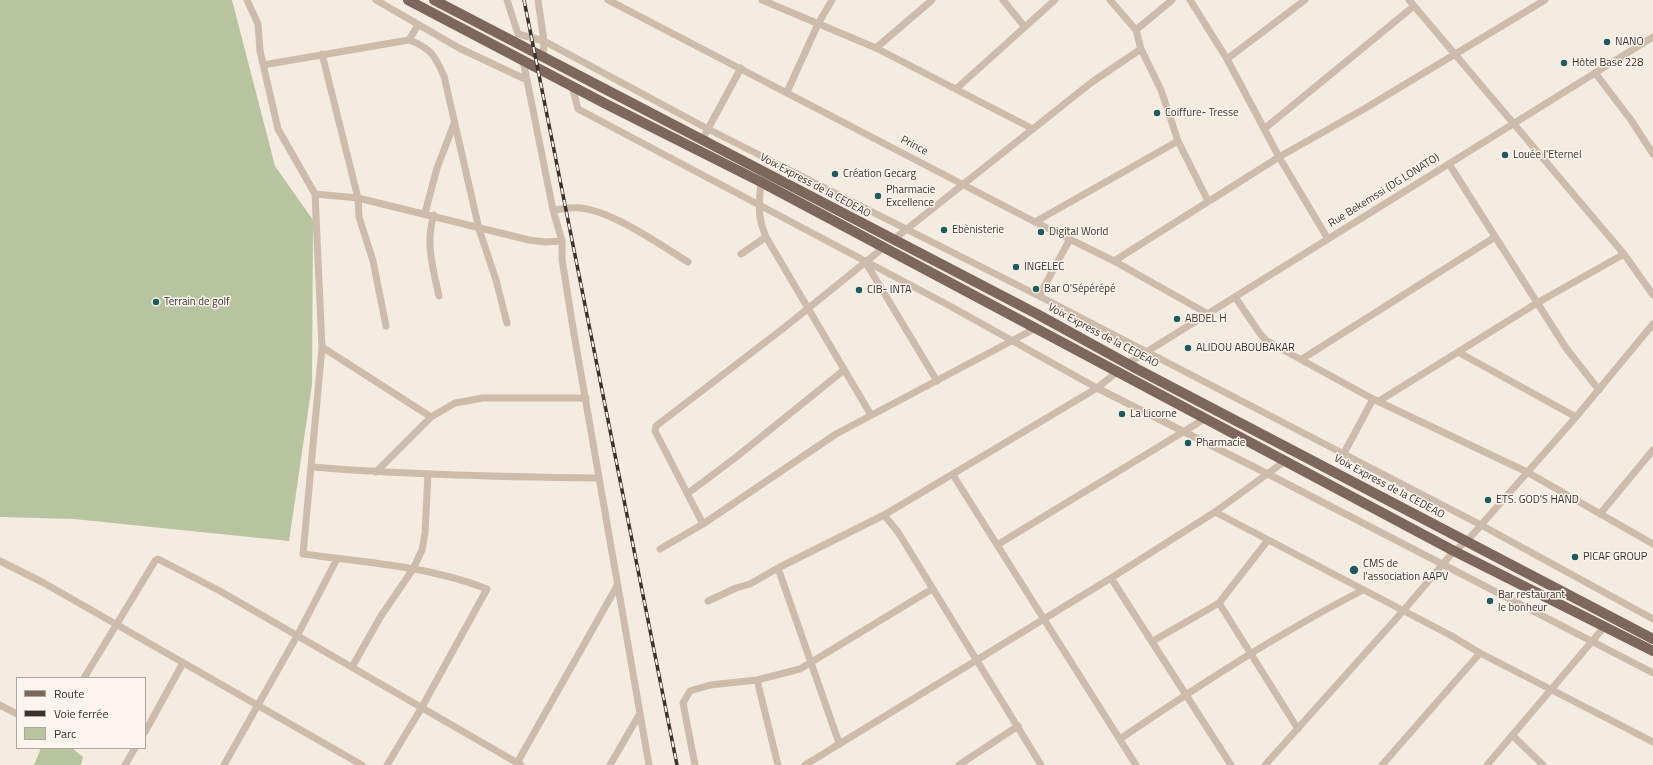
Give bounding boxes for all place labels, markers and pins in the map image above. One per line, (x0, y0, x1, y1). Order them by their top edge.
place label: NANO (1615, 35, 1644, 49)
marker: NANO (1602, 37, 1612, 47)
place label: Hôtel Base 228 (1572, 56, 1643, 70)
marker: Hôtel Base 228 (1559, 58, 1569, 68)
place label: Coiffure- Tresse (1165, 106, 1239, 120)
marker: Coiffure- Tresse (1152, 108, 1162, 118)
place label: Louée l'Eternel (1513, 148, 1581, 162)
marker: Louée l'Eternel (1500, 150, 1510, 160)
place label: Création Gecarg (843, 167, 916, 181)
marker: Création Gecarg (830, 169, 840, 179)
place label: Pharmacie Excellence (886, 183, 935, 209)
marker: Pharmacie Excellence (873, 191, 883, 201)
place label: Ebènisterie (952, 223, 1004, 237)
marker: Ebènisterie (939, 225, 949, 235)
place label: Digital World (1049, 225, 1108, 239)
marker: Digital World (1036, 227, 1046, 237)
place label: INGELEC (1024, 260, 1064, 274)
marker: INGELEC (1011, 262, 1021, 272)
place label: Bar O'Sépérépé (1044, 282, 1116, 296)
place label: CIB- INTA (867, 283, 912, 297)
marker: Bar O'Sépérépé (1031, 284, 1041, 294)
marker: CIB- INTA (854, 285, 864, 295)
place label: Terrain de golf (164, 295, 230, 309)
marker: Terrain de golf (151, 297, 161, 307)
place label: ABDEL H (1185, 312, 1227, 326)
marker: ABDEL H (1172, 314, 1182, 324)
place label: ALIDOU ABOUBAKAR (1196, 341, 1295, 355)
marker: ALIDOU ABOUBAKAR (1183, 343, 1193, 353)
place label: La Licorne (1130, 407, 1177, 421)
marker: La Licorne (1117, 409, 1127, 419)
place label: Pharmacie (1196, 436, 1245, 450)
marker: Pharmacie (1183, 438, 1193, 448)
place label: ETS. GOD'S HAND (1496, 493, 1579, 507)
marker: ETS. GOD'S HAND (1483, 495, 1493, 505)
place label: PICAF GROUP (1583, 550, 1647, 564)
marker: PICAF GROUP (1570, 552, 1580, 562)
place label: CMS de l'association AAPV (1363, 557, 1448, 583)
marker: CMS de l'association AAPV (1348, 564, 1360, 576)
place label: Bar restaurant le bonheur (1498, 588, 1565, 614)
marker: Bar restaurant le bonheur (1485, 596, 1495, 606)

